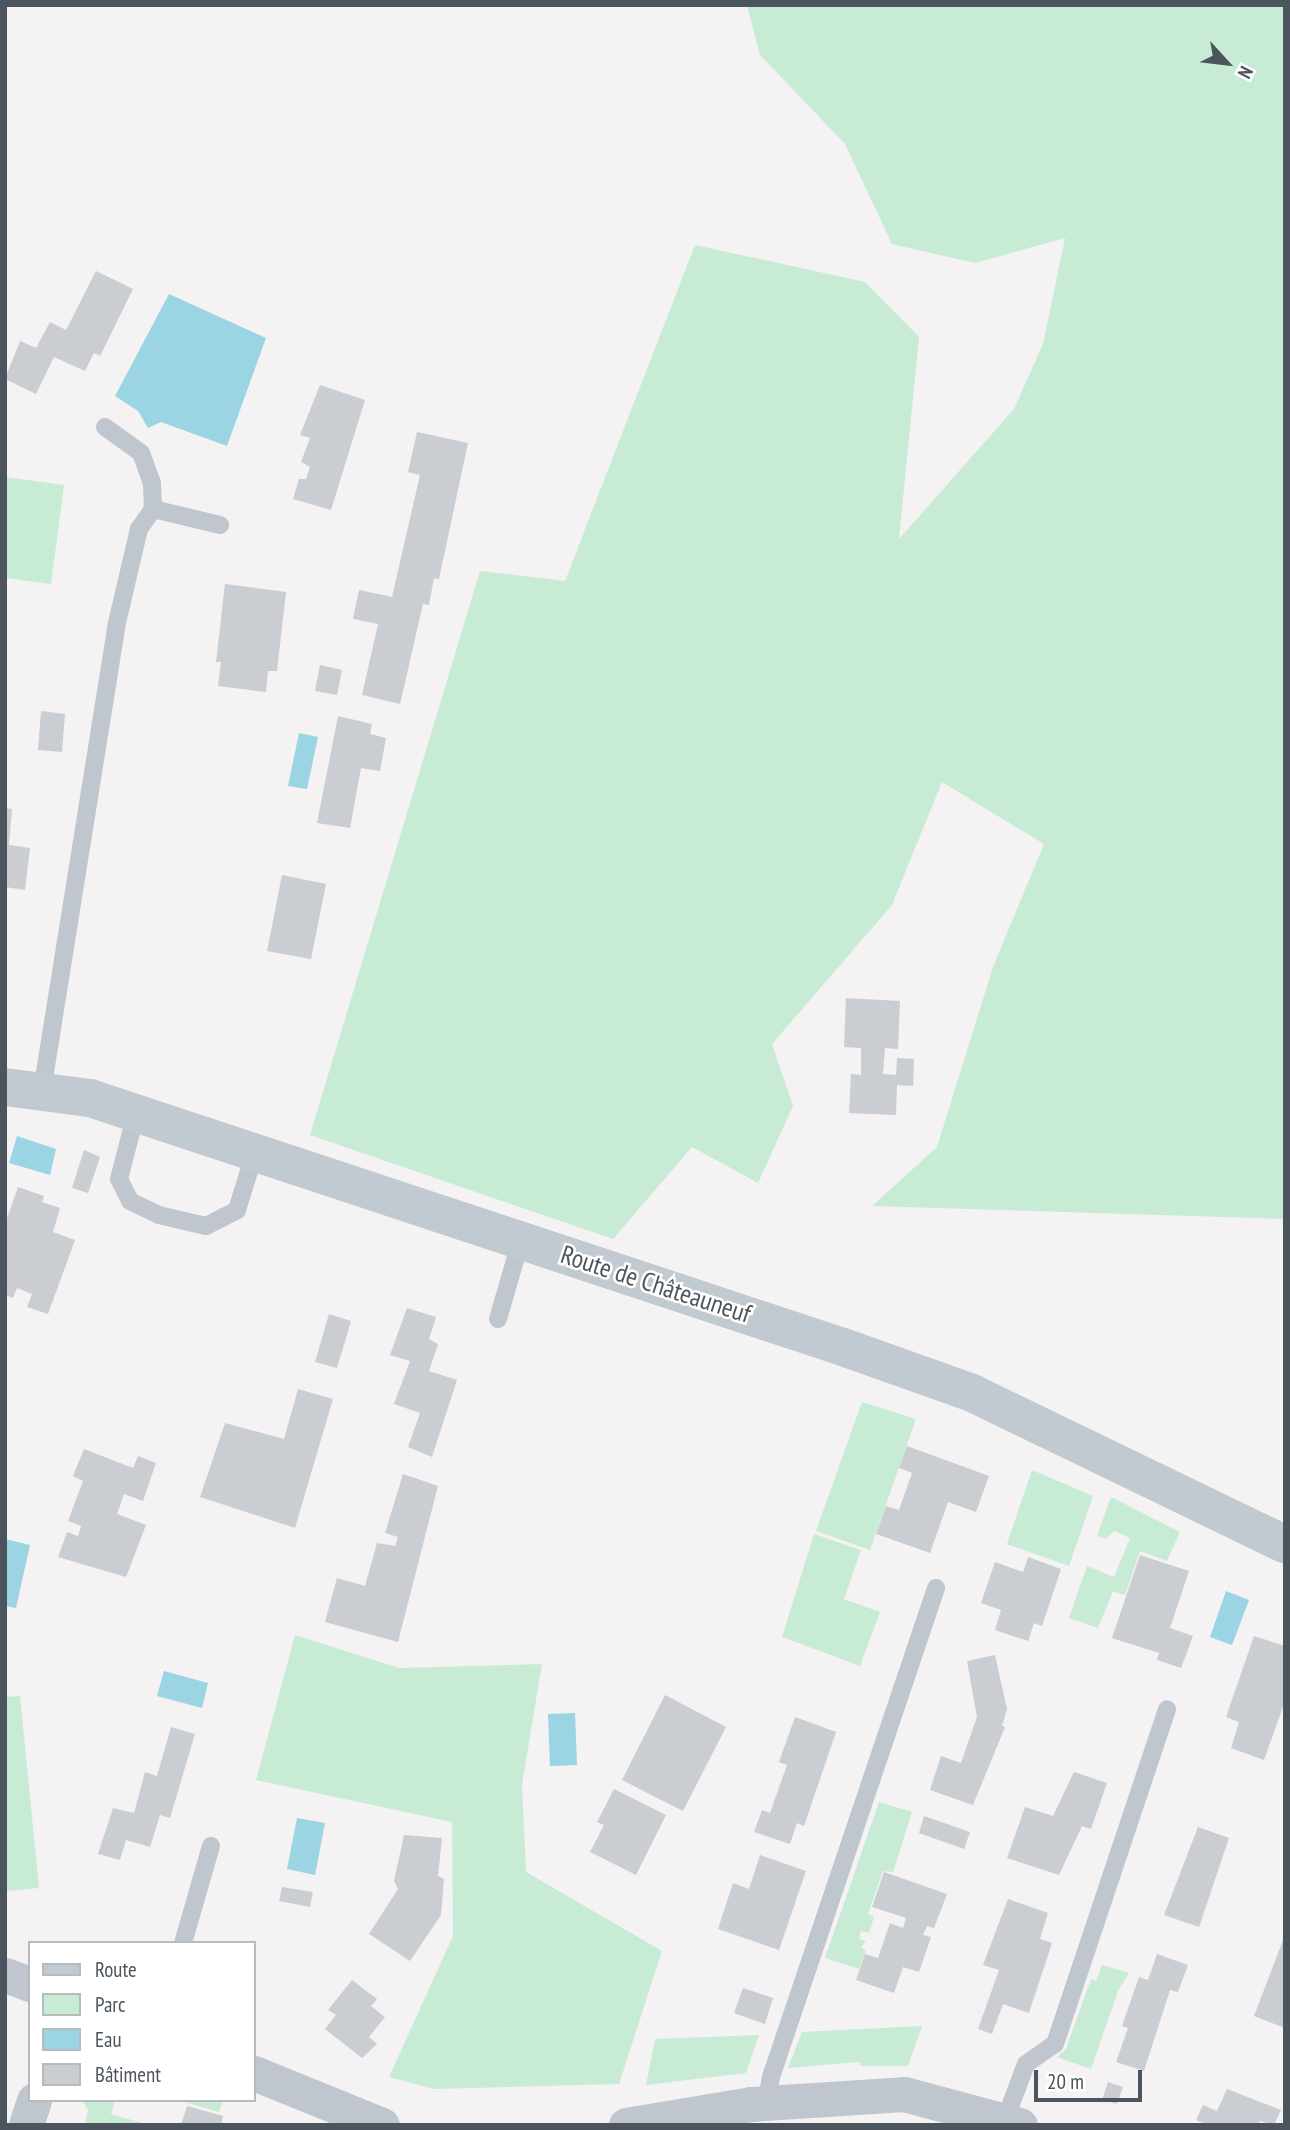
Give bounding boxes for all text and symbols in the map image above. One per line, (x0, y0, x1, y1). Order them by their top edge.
north arrow (1192, 28, 1262, 98)
text: N (1233, 63, 1259, 83)
street label: Route de Châteauneuf (557, 1239, 755, 1329)
legend (28, 1941, 256, 2102)
text: Route (95, 1956, 137, 1983)
text: Parc (95, 1991, 126, 2018)
text: Eau (95, 2026, 122, 2053)
scale bar (1038, 2056, 1146, 2100)
text: Bâtiment (95, 2061, 161, 2088)
text: 20 m (1047, 2068, 1084, 2095)

